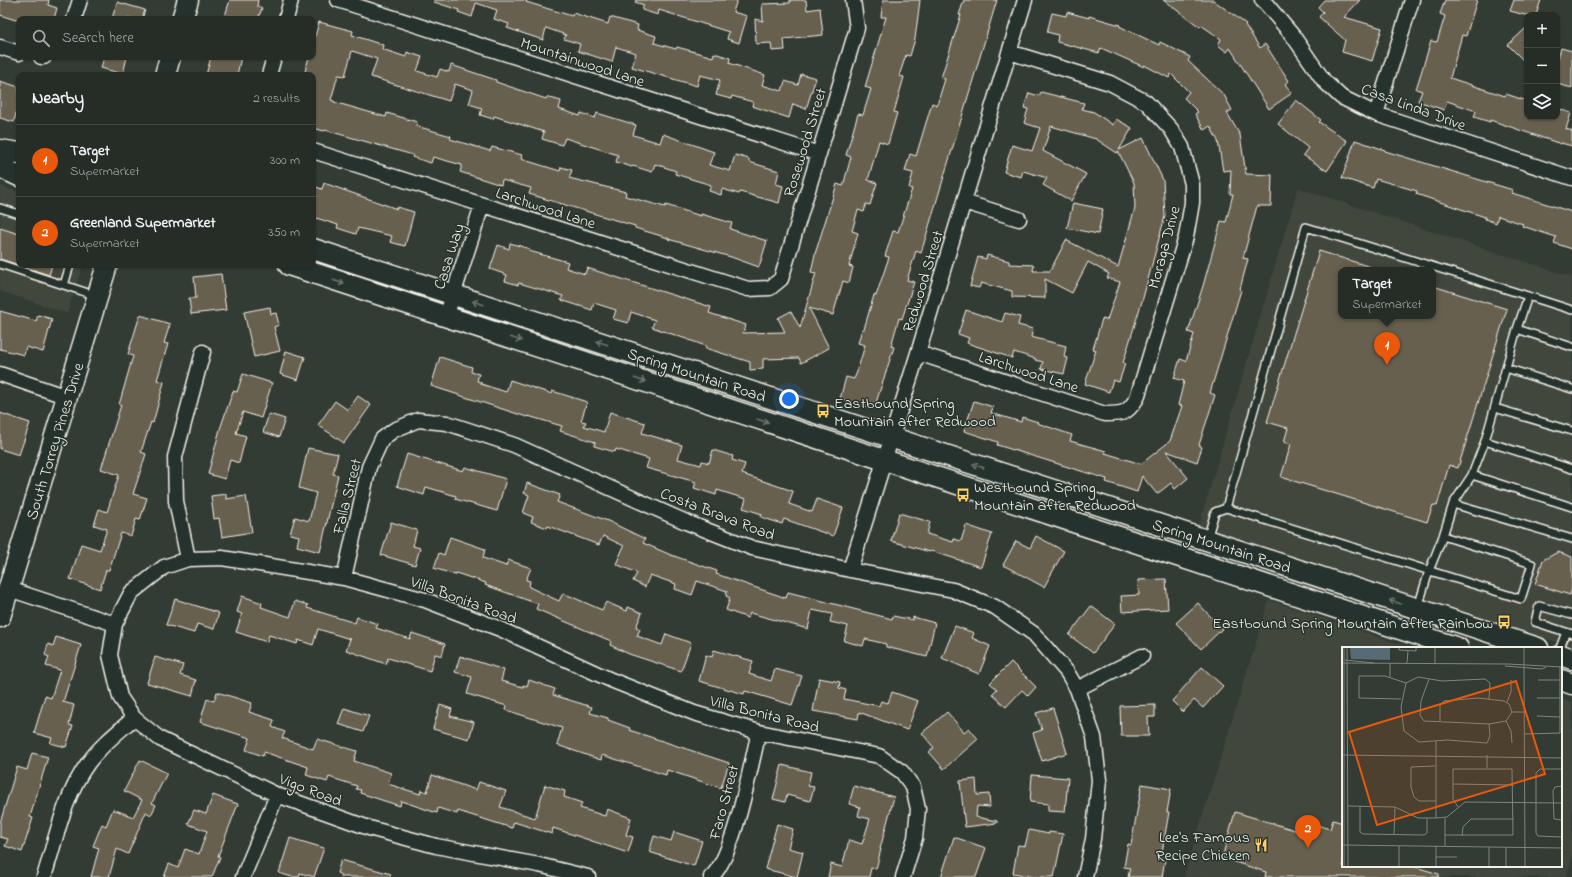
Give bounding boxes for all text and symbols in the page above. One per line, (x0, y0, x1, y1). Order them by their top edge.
map controls (1524, 12, 1560, 120)
button: + (1524, 12, 1560, 48)
search box (16, 16, 316, 60)
icon: search (30, 27, 52, 49)
text: Search here (62, 27, 134, 49)
street label: Mountainwood Lane (517, 31, 648, 95)
button: − (1524, 48, 1560, 84)
street label: Casa Linda Drive (1358, 78, 1470, 138)
button: layers (1524, 84, 1560, 120)
street label: Rosewood Street (778, 85, 834, 200)
text: Nearby (32, 86, 84, 111)
text: 2 results (253, 89, 300, 108)
text: Target (70, 140, 110, 162)
text: 1 (43, 151, 47, 170)
text: 300 m (270, 151, 300, 170)
text: Supermarket (70, 162, 140, 181)
street label: Larchwood Lane (492, 181, 599, 237)
street label: Moraga Drive (1142, 203, 1188, 292)
text: Greenland Supermarket (70, 212, 216, 234)
street label: Casa Way (428, 220, 472, 293)
text: 2 (42, 223, 48, 242)
text: 350 m (268, 223, 300, 242)
street label: Redwood Street (897, 227, 951, 335)
text: Supermarket (70, 234, 140, 253)
popup (1338, 267, 1436, 319)
text: Target (1352, 273, 1392, 295)
one-way arrow (333, 278, 345, 286)
text: Supermarket (1352, 295, 1422, 314)
one-way arrow (472, 298, 484, 306)
pin: 1 (1374, 332, 1400, 365)
one-way arrow (510, 336, 522, 344)
one-way arrow (595, 339, 608, 346)
street label: Spring Mountain Road (624, 342, 769, 410)
street label: Larchwood Lane (975, 345, 1082, 401)
street label: South Torrey Pines Drive (21, 359, 92, 523)
one-way arrow (633, 377, 646, 384)
your location (779, 389, 799, 409)
place label: Eastbound Spring Mountain after Redwood (834, 392, 996, 434)
bus stop icon: Eastbound Spring Mountain after Redwood (815, 403, 831, 419)
one-way arrow (757, 417, 769, 425)
street label: Falla Street (327, 455, 369, 538)
one-way arrow (972, 462, 985, 469)
place label: Westbound Spring Mountain after Redwood (974, 476, 1136, 518)
street label: Costa Brava Road (656, 482, 778, 548)
bus stop icon: Westbound Spring Mountain after Redwood (955, 487, 971, 503)
street label: Spring Mountain Road (1149, 513, 1294, 581)
street label: Villa Bonita Road (406, 570, 520, 631)
one-way arrow (1389, 597, 1401, 605)
place label: Eastbound Spring Mountain after Rainbow (1212, 612, 1493, 636)
bus stop icon: Eastbound Spring Mountain after Rainbow (1496, 614, 1512, 630)
inset map (1342, 647, 1562, 867)
street label: Villa Bonita Road (706, 690, 822, 740)
street label: Faro Street (703, 762, 747, 844)
street label: Vigo Road (274, 768, 345, 814)
pin: 2 (1295, 815, 1321, 848)
place label: Lee's Famous Recipe Chicken (1156, 826, 1250, 868)
restaurant icon: Lee's Famous Recipe Chicken (1253, 837, 1269, 853)

